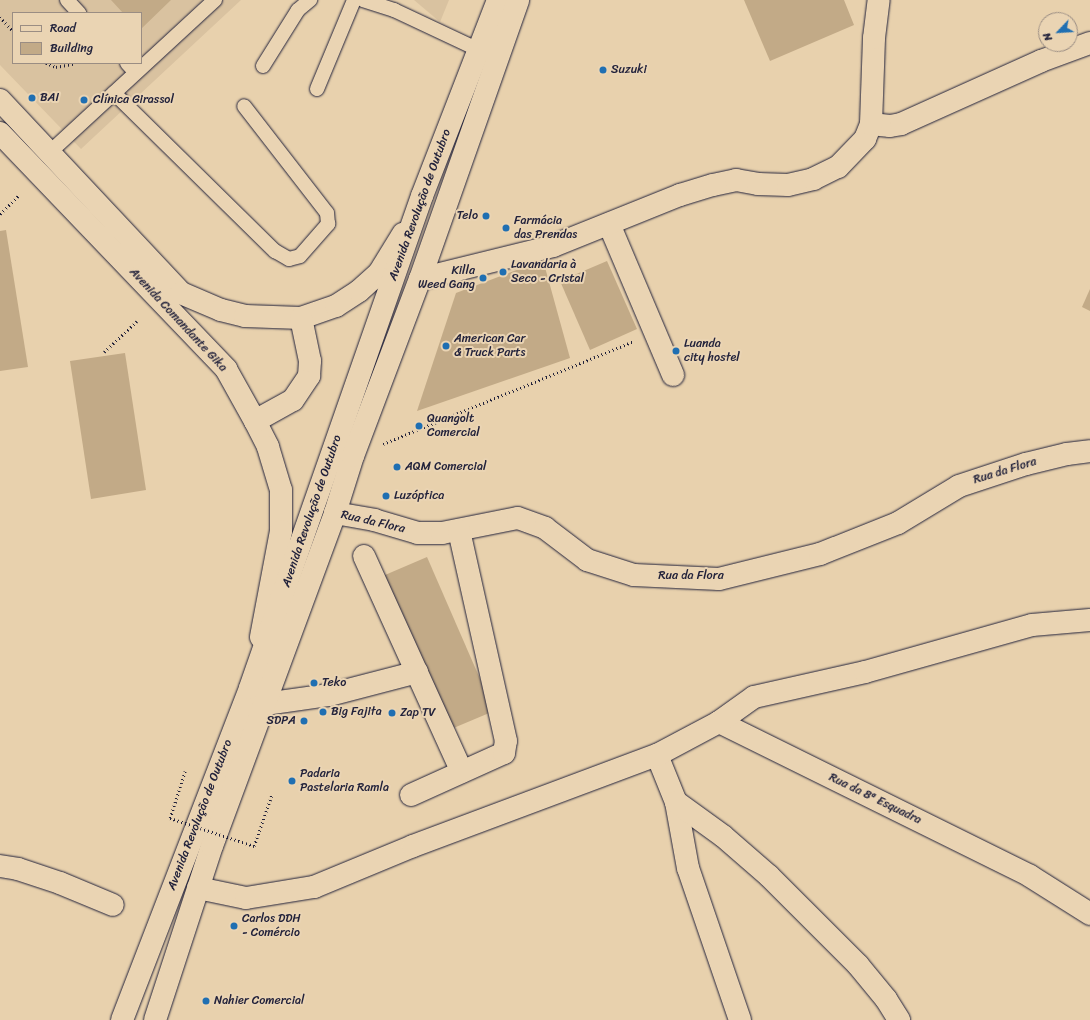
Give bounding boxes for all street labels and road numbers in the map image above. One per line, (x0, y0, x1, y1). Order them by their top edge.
street label: Avenida Revolução de Outubro (386, 127, 454, 283)
street label: Avenida Comandante Gika (126, 265, 230, 375)
street label: Avenida Revolução de Outubro (279, 433, 345, 589)
street label: Rua da Flora (972, 455, 1038, 487)
street label: Rua da Flora (340, 508, 406, 536)
street label: Rua da Flora (658, 569, 724, 583)
street label: Avenida Revolução de Outubro (165, 738, 235, 892)
street label: Rua da 8ª Esquadra (826, 770, 924, 828)

